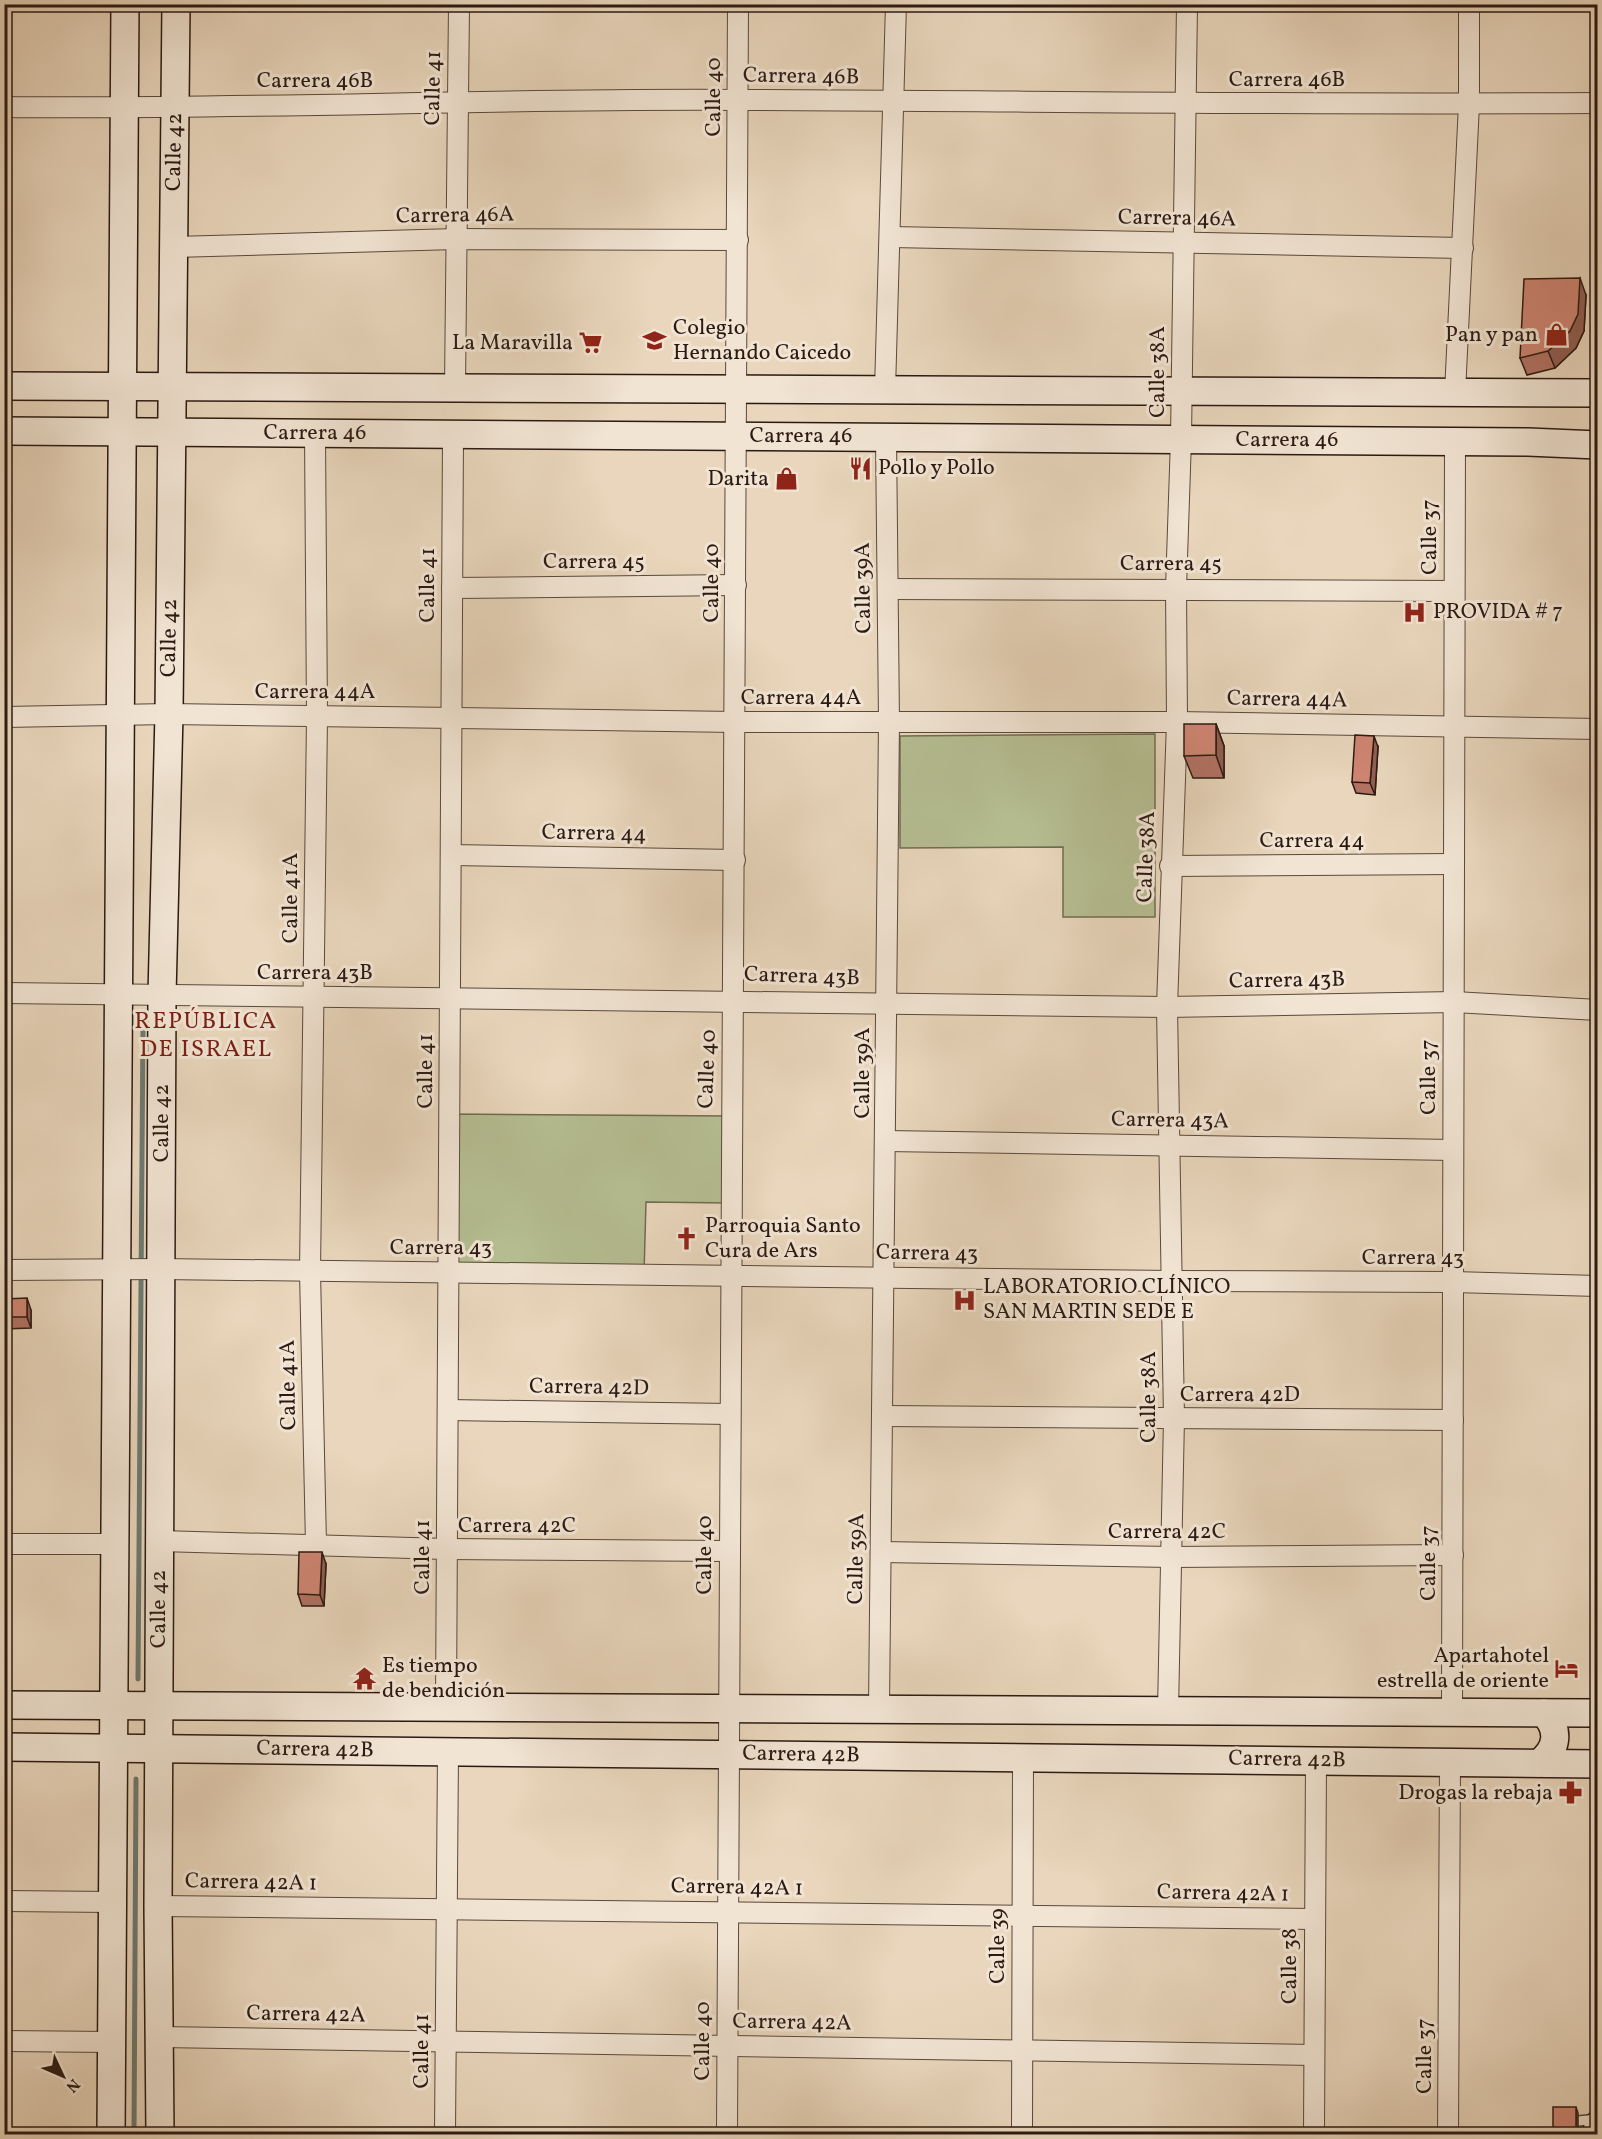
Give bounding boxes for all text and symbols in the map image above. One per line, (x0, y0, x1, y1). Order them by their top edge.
street label: Calle 41 (418, 50, 450, 126)
street label: Calle 40 (699, 57, 730, 137)
street label: Carrera 46B (742, 60, 860, 94)
street label: Carrera 46B (1229, 65, 1345, 96)
street label: Carrera 46B (257, 66, 373, 97)
street label: Calle 42 (159, 113, 191, 191)
street label: Carrera 46A (396, 199, 514, 233)
street label: Carrera 46A (1118, 202, 1236, 236)
place label: Colegio Hernando Caicedo (673, 313, 851, 369)
place label: Pan y pan (1445, 320, 1538, 351)
shop icon: Pan y pan (1543, 322, 1569, 348)
street label: Calle 38A (1143, 326, 1174, 418)
place label: La Maravilla (452, 328, 573, 359)
school or university icon: Colegio Hernando Caicedo (642, 328, 668, 354)
supermarket icon: La Maravilla (578, 330, 604, 356)
street label: Carrera 46 (264, 418, 366, 449)
street label: Carrera 46 (750, 421, 852, 452)
street label: Carrera 46 (1236, 425, 1338, 456)
place label: Pollo y Pollo (878, 453, 995, 484)
restaurant icon: Pollo y Pollo (847, 455, 873, 481)
place label: Darita (707, 464, 769, 495)
shop icon: Darita (774, 466, 800, 492)
street label: Calle 37 (1415, 499, 1446, 575)
street label: Calle 39A (848, 542, 880, 634)
street label: Calle 40 (697, 543, 728, 623)
street label: Carrera 45 (543, 547, 645, 578)
street label: Calle 41 (413, 548, 444, 622)
street label: Carrera 45 (1120, 549, 1222, 580)
place label: PROVIDA # 7 (1433, 597, 1563, 628)
street label: Calle 42 (154, 599, 186, 677)
hospital icon: PROVIDA # 7 (1402, 599, 1428, 625)
street label: Carrera 44A (255, 677, 375, 708)
street label: Carrera 44A (741, 683, 861, 714)
street label: Carrera 44A (1226, 683, 1348, 717)
street label: Calle 38A (1130, 811, 1164, 903)
street label: Carrera 44 (541, 818, 647, 850)
street label: Carrera 44 (1259, 826, 1365, 857)
street label: Calle 41A (276, 853, 307, 943)
street label: Carrera 43B (257, 958, 373, 989)
street label: Carrera 43B (743, 959, 861, 995)
street label: Carrera 43B (1229, 964, 1345, 998)
district label: REPÚBLICA DE ISRAEL (134, 1005, 278, 1067)
street label: Calle 39A (848, 1027, 879, 1119)
street label: Calle 40 (691, 1029, 725, 1109)
street label: Calle 41 (411, 1034, 442, 1108)
street label: Calle 37 (1414, 1039, 1445, 1115)
street label: Calle 42 (147, 1084, 178, 1162)
street label: Carrera 43A (1111, 1104, 1229, 1138)
place label: Parroquia Santo Cura de Ars (705, 1211, 861, 1267)
church icon: Parroquia Santo Cura de Ars (674, 1226, 700, 1252)
street label: Carrera 43 (390, 1233, 492, 1264)
street label: Carrera 43 (876, 1238, 978, 1270)
street label: Carrera 43 (1362, 1243, 1464, 1274)
place label: LABORATORIO CLÍNICO SAN MARTIN SEDE E (983, 1272, 1230, 1328)
hospital icon: LABORATORIO CLÍNICO SAN MARTIN SEDE E (952, 1287, 978, 1313)
street label: Calle 41A (273, 1340, 305, 1430)
street label: Calle 38A (1134, 1351, 1165, 1443)
street label: Carrera 42D (529, 1371, 649, 1405)
street label: Carrera 42D (1180, 1380, 1300, 1411)
street label: Carrera 42C (458, 1511, 576, 1542)
street label: Calle 39A (841, 1513, 873, 1605)
street label: Calle 40 (690, 1515, 721, 1595)
street label: Carrera 42C (1108, 1517, 1226, 1548)
street label: Calle 41 (408, 1520, 439, 1594)
street label: Calle 37 (1414, 1525, 1445, 1601)
street label: Calle 42 (144, 1570, 175, 1648)
place label: Apartahotel estrella de oriente (1377, 1641, 1549, 1697)
place label: Es tiempo de bendición (382, 1651, 505, 1707)
hotel icon: Apartahotel estrella de oriente (1554, 1656, 1580, 1682)
temple icon: Es tiempo de bendición (351, 1666, 377, 1692)
street label: Carrera 42B (256, 1733, 374, 1767)
street label: Carrera 42B (742, 1738, 860, 1772)
street label: Carrera 42B (1228, 1743, 1346, 1777)
place label: Drogas la rebaja (1398, 1778, 1553, 1809)
pharmacy icon: Drogas la rebaja (1558, 1780, 1584, 1806)
street label: Carrera 42A 1 (185, 1866, 317, 1900)
street label: Carrera 42A 1 (671, 1871, 803, 1905)
street label: Carrera 42A 1 (1157, 1877, 1289, 1911)
street label: Calle 39 (983, 1908, 1014, 1984)
street label: Calle 38 (1275, 1928, 1306, 2004)
street label: Carrera 42A (246, 1998, 366, 2032)
street label: Calle 40 (688, 2001, 719, 2081)
street label: Carrera 42A (732, 2006, 852, 2040)
street label: Calle 41 (407, 2014, 438, 2088)
street label: Calle 37 (1410, 2018, 1441, 2094)
north arrow (33, 2046, 93, 2106)
text: N (60, 2073, 84, 2097)

